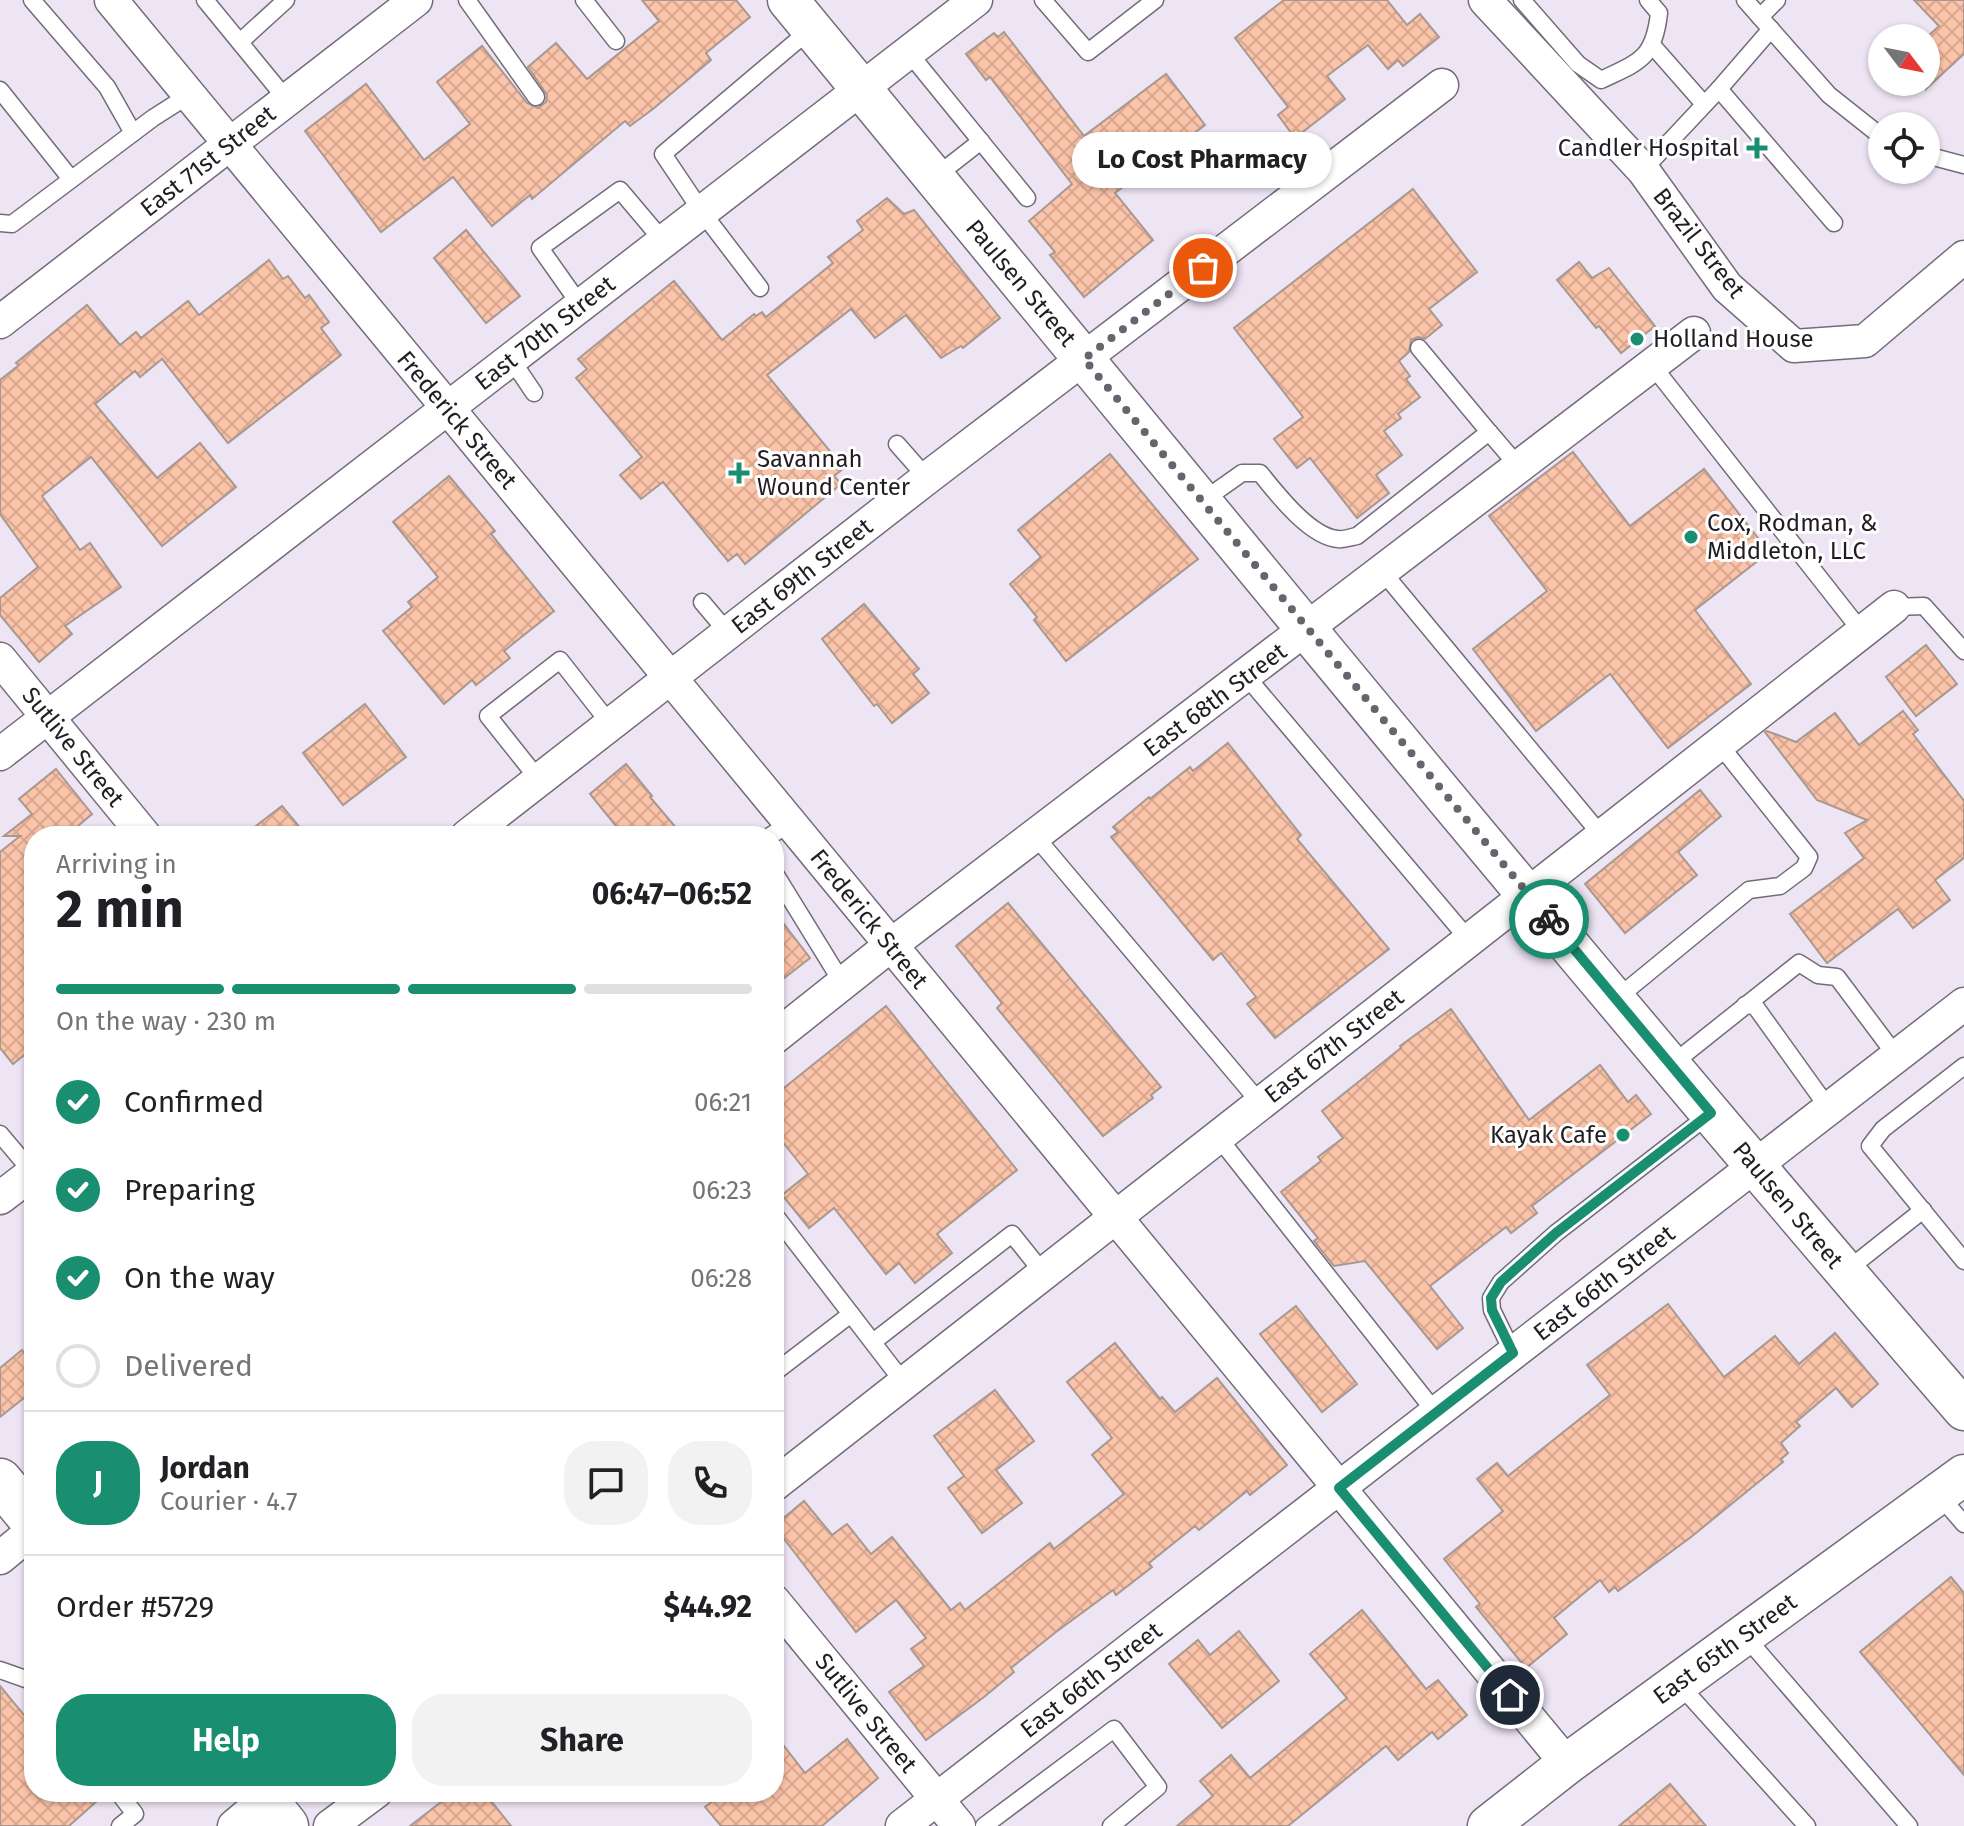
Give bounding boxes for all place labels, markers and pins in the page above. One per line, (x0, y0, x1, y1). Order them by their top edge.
callout: Lo Cost Pharmacy (1073, 132, 1333, 188)
place label: Candler Hospital (1558, 134, 1739, 162)
marker: Candler Hospital (1746, 137, 1768, 159)
pin (1169, 234, 1237, 302)
place label: Holland House (1653, 325, 1814, 353)
marker: Holland House (1628, 330, 1646, 348)
place label: Savannah Wound Center (757, 445, 911, 501)
marker: Savannah Wound Center (728, 462, 750, 484)
place label: Cox, Rodman, & Middleton, LLC (1707, 509, 1877, 565)
marker: Cox, Rodman, & Middleton, LLC (1682, 528, 1700, 546)
place label: Kayak Cafe (1490, 1121, 1607, 1149)
marker: Kayak Cafe (1614, 1126, 1632, 1144)
pin (1476, 1661, 1544, 1729)

